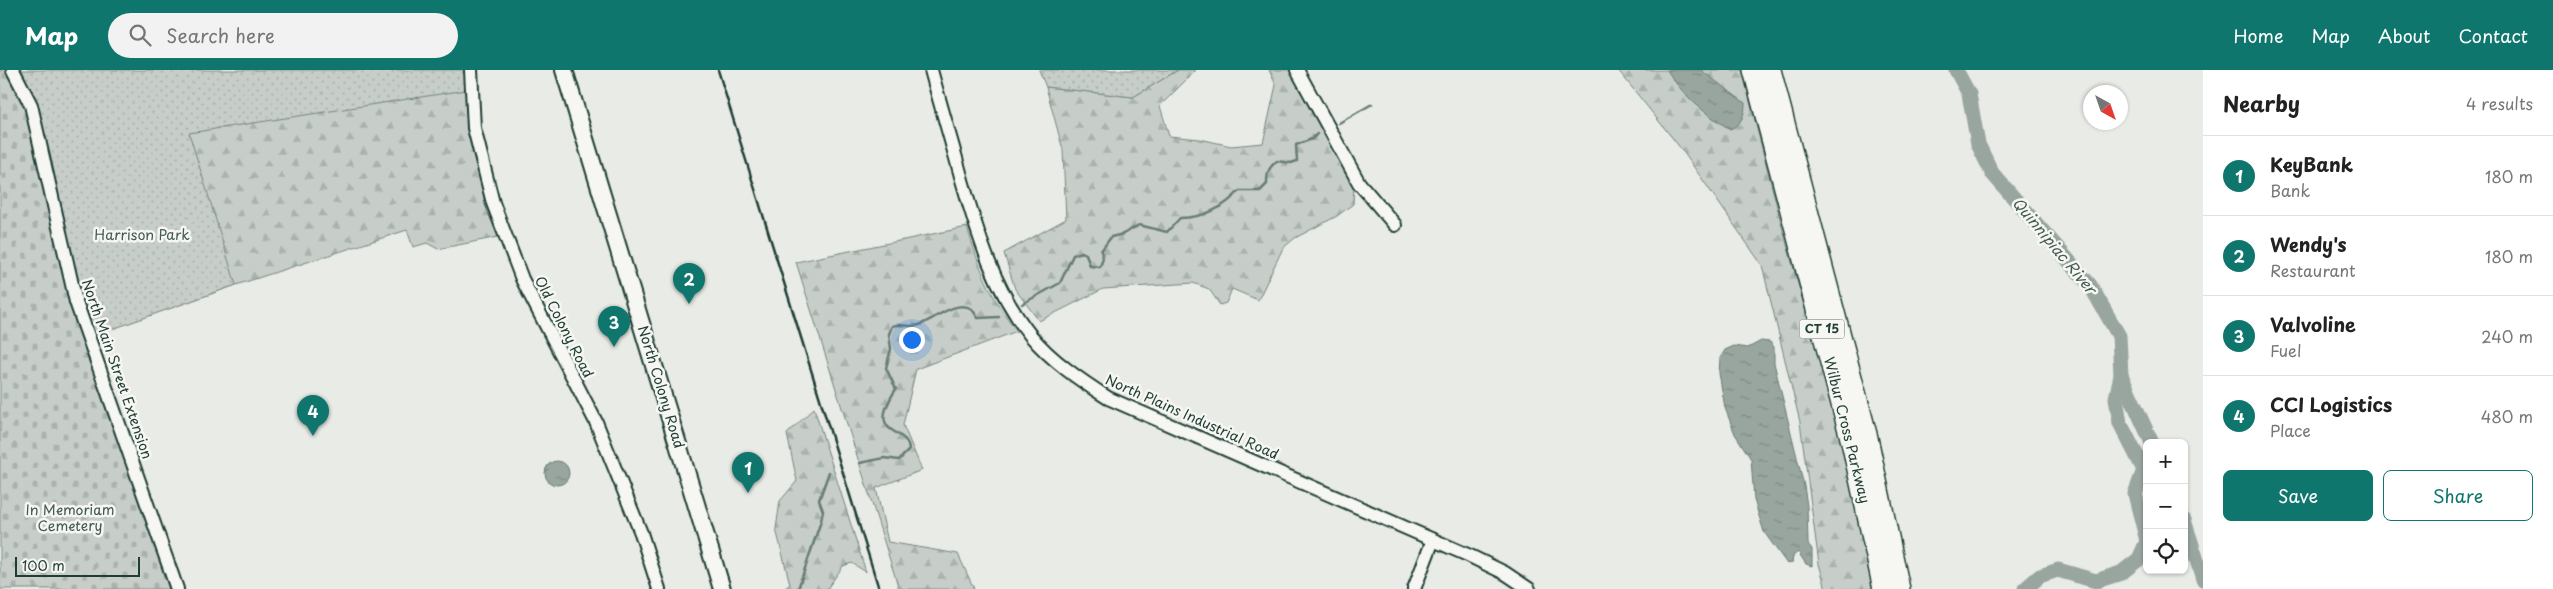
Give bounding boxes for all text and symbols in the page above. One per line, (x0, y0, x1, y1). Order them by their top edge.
search box (108, 13, 458, 58)
text: Map (25, 17, 78, 53)
icon: search (126, 21, 154, 49)
text: Search here (166, 21, 275, 49)
text: Home (2233, 22, 2283, 49)
text: Map (2311, 22, 2350, 49)
text: About (2378, 22, 2430, 49)
text: Contact (2458, 22, 2528, 49)
north arrow (2083, 85, 2128, 130)
text: Nearby (2223, 87, 2300, 119)
text: 4 results (2466, 91, 2533, 115)
text: KeyBank (2270, 150, 2353, 178)
text: 1 (2235, 164, 2243, 188)
text: 180 m (2485, 164, 2533, 188)
text: Bank (2270, 178, 2310, 202)
water label: Quinnipiac River (2008, 192, 2104, 300)
park label: Harrison Park (94, 224, 190, 245)
text: Wendy's (2270, 230, 2347, 258)
text: 2 (2233, 244, 2245, 268)
text: 180 m (2485, 244, 2533, 268)
text: Restaurant (2270, 258, 2356, 282)
pin: 2 (673, 263, 705, 304)
street label: Old Colony Road (530, 272, 599, 381)
street label: North Main Street Extension (77, 276, 158, 461)
pin: 3 (598, 306, 630, 347)
text: Valvoline (2270, 310, 2356, 338)
road number: CT 15 (1800, 320, 1844, 338)
street label: North Colony Road (633, 323, 690, 451)
text: 3 (2234, 324, 2244, 348)
text: 240 m (2481, 324, 2533, 348)
your location (899, 327, 925, 353)
text: Fuel (2270, 338, 2301, 362)
street label: Wilbur Cross Parkway (1819, 354, 1876, 505)
street label: North Plains Industrial Road (1102, 369, 1282, 464)
text: CCI Logistics (2270, 390, 2392, 418)
pin: 4 (297, 395, 329, 436)
text: 4 (2234, 404, 2244, 428)
text: 480 m (2481, 404, 2533, 428)
text: Place (2270, 418, 2311, 442)
map controls (2143, 439, 2188, 574)
button: + (2143, 439, 2188, 484)
pin: 1 (732, 452, 764, 493)
button: Save (2223, 470, 2373, 521)
button: Share (2383, 470, 2533, 521)
button: − (2143, 484, 2188, 529)
park label: In Memoriam Cemetery (25, 499, 115, 536)
button: locate (2143, 529, 2188, 574)
scale bar (15, 554, 140, 577)
text: 100 m (22, 555, 65, 576)

